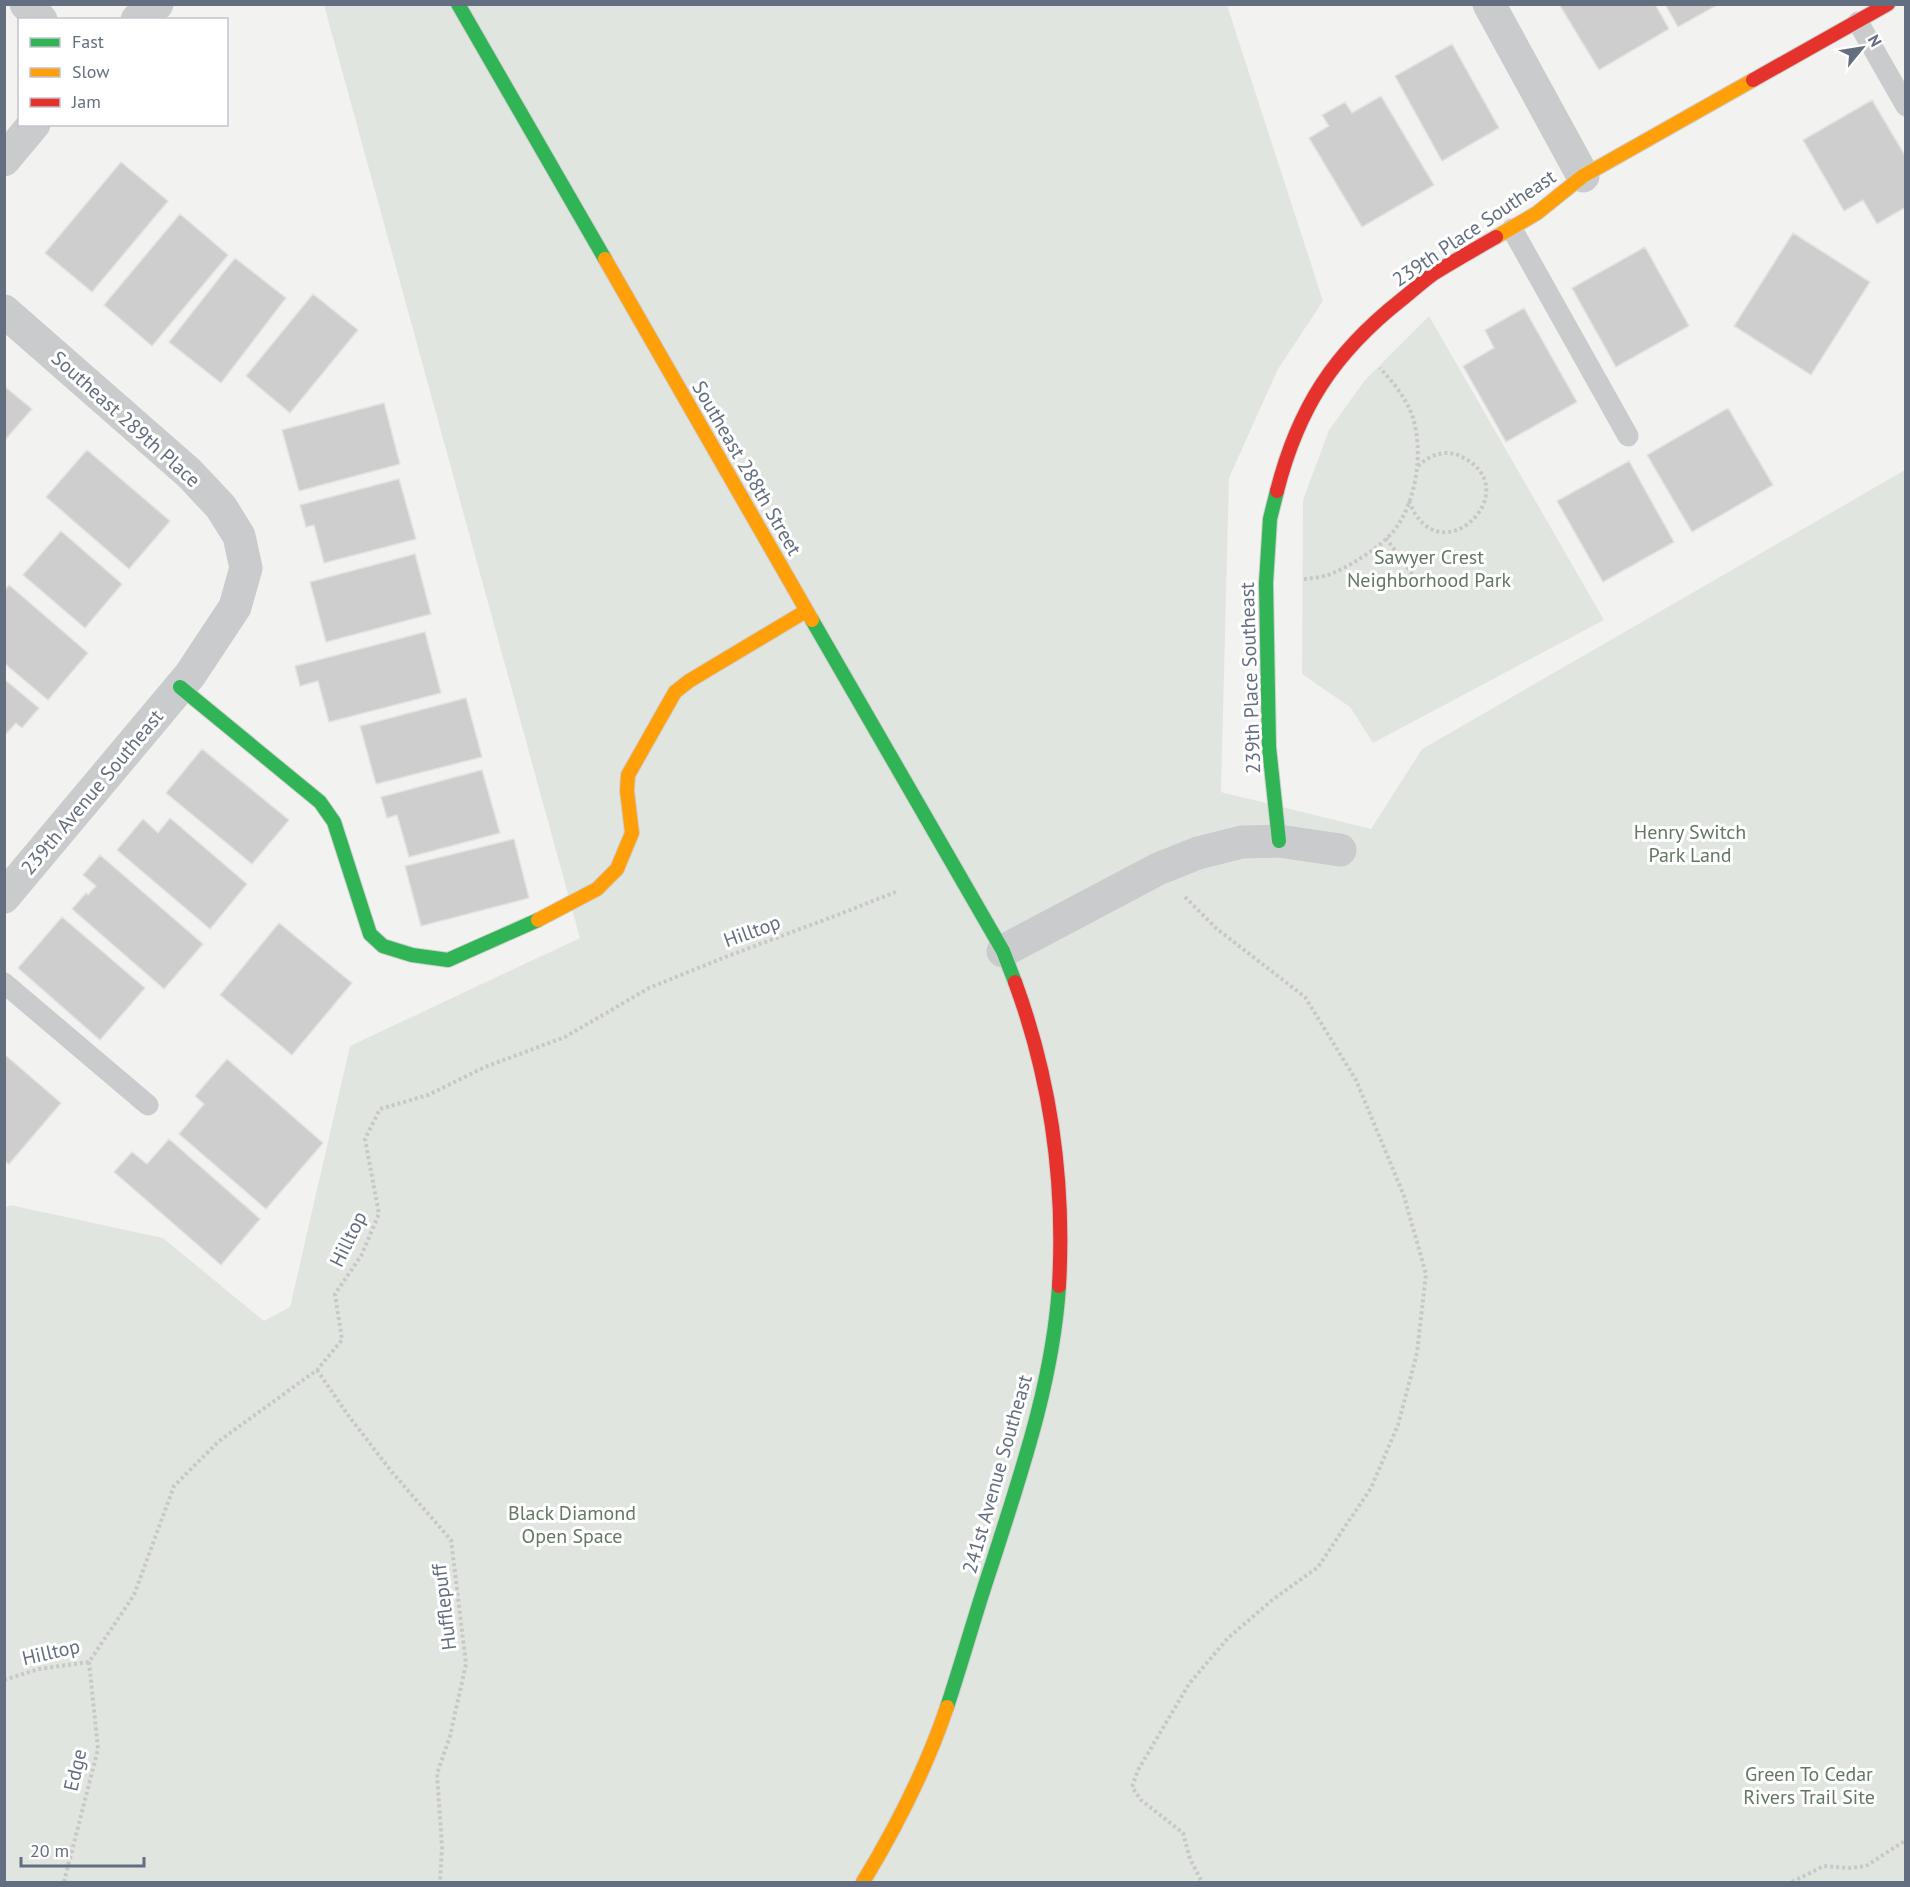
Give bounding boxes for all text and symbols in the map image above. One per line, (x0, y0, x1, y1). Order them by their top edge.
legend (18, 18, 228, 126)
north arrow (1832, 18, 1892, 78)
text: Fast (72, 30, 104, 53)
text: N (1864, 31, 1886, 50)
text: Slow (72, 60, 110, 83)
text: Jam (71, 90, 101, 113)
street label: 239th Place Southeast (1387, 163, 1561, 292)
street label: Southeast 289th Place (46, 345, 206, 493)
street label: Southeast 288th Street (686, 376, 808, 560)
park label: Sawyer Crest Neighborhood Park (1347, 544, 1512, 593)
street label: 239th Place Southeast (1234, 581, 1266, 774)
street label: 239th Avenue Southeast (15, 704, 169, 880)
park label: Henry Switch Park Land (1634, 819, 1746, 868)
street label: Hilltop (720, 909, 784, 953)
street label: Hilltop (323, 1207, 373, 1271)
street label: 241st Avenue Southeast (956, 1371, 1038, 1576)
park label: Black Diamond Open Space (508, 1500, 636, 1549)
street label: Hufflepuff (426, 1561, 462, 1652)
street label: Hilltop (20, 1633, 82, 1671)
street label: Edge (58, 1746, 92, 1794)
park label: Green To Cedar Rivers Trail Site (1743, 1761, 1875, 1810)
scale bar (21, 1830, 144, 1868)
text: 20 m (30, 1839, 69, 1862)

